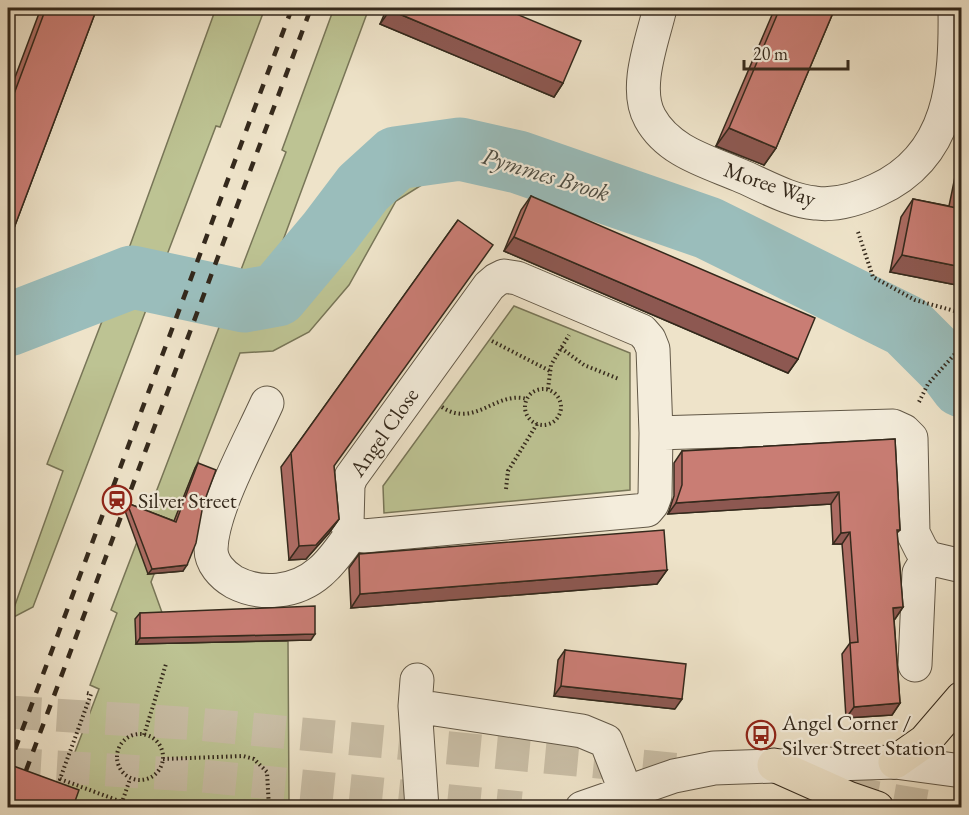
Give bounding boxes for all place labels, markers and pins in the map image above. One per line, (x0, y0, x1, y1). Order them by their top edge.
station icon: Silver Street (101, 484, 133, 516)
place label: Silver Street (138, 486, 237, 515)
place label: Angel Corner / Silver Street Station (781, 708, 946, 762)
bus stop icon: Angel Corner / Silver Street Station (745, 719, 777, 751)

